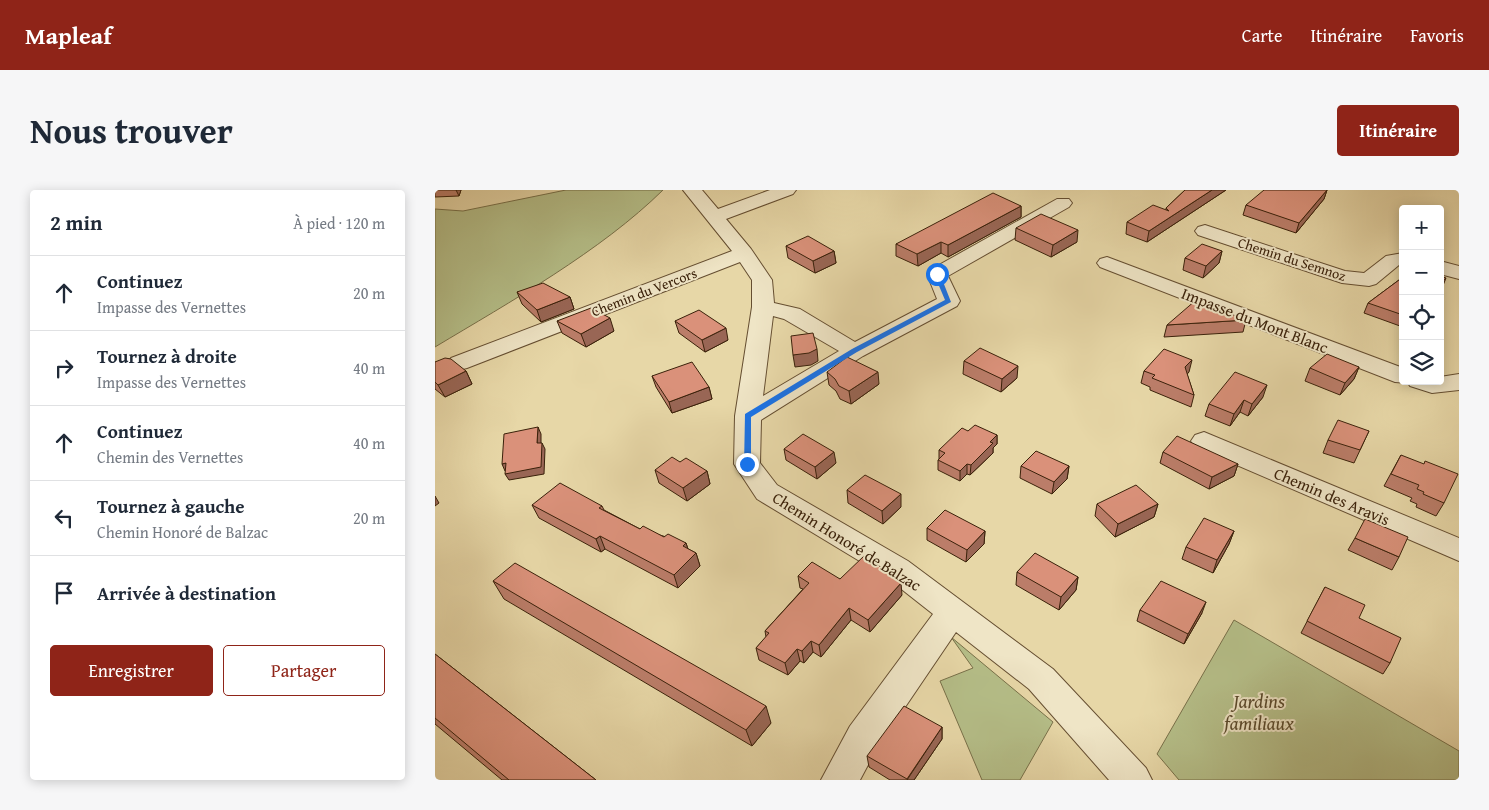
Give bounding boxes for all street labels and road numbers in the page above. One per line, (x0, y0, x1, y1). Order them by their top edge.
street label: Chemin du Semnoz (1235, 232, 1349, 286)
street label: Chemin du Vercors (588, 263, 700, 321)
street label: Impasse du Mont Blanc (1178, 281, 1332, 359)
street label: Chemin des Aravis (1270, 461, 1394, 531)
street label: Chemin Honoré de Balzac (768, 485, 926, 597)

